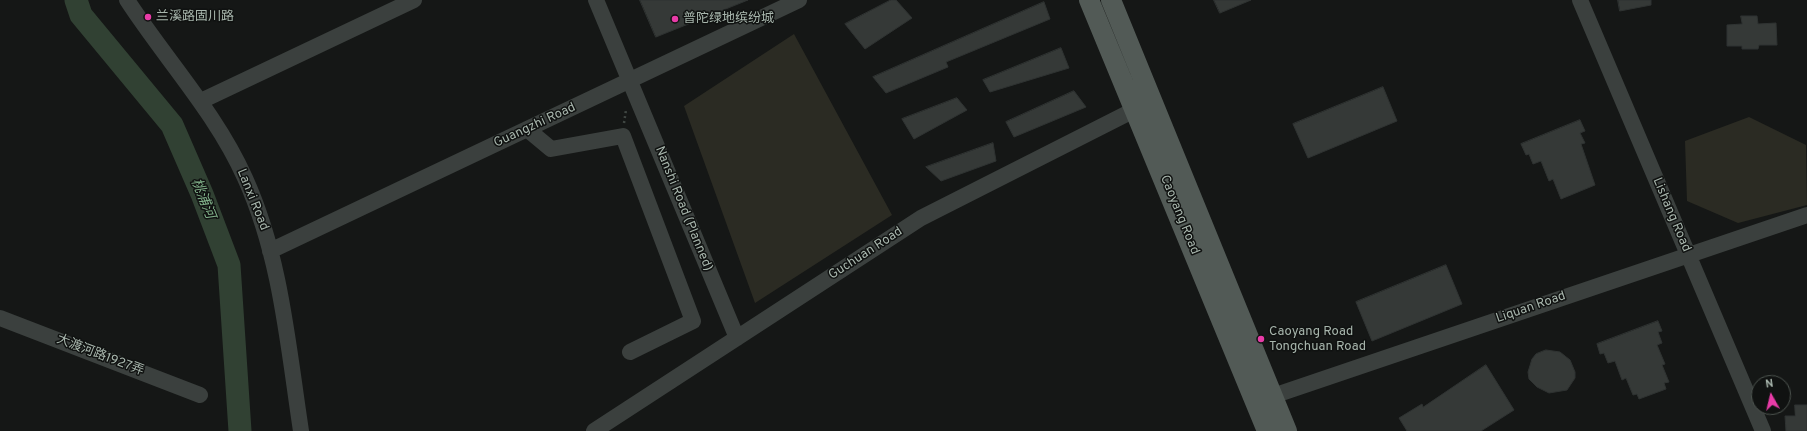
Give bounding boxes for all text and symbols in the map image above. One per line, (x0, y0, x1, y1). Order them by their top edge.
place label: 兰溪路固川路 (156, 9, 234, 25)
place label: 普陀绿地缤纷城 (683, 11, 774, 27)
marker: 兰溪路固川路 (143, 12, 153, 22)
marker: 普陀绿地缤纷城 (670, 14, 680, 24)
street label: Guangzhi Road (492, 100, 578, 152)
street label: Nanshi Road (Planned) (651, 144, 715, 274)
street label: Lanxi Road (233, 167, 271, 233)
street label: Caoyang Road (1156, 173, 1202, 257)
water label: 桃浦河 (186, 176, 218, 222)
street label: Lishang Road (1648, 176, 1694, 254)
street label: Guchuan Road (826, 224, 906, 284)
street label: Liquan Road (1494, 289, 1568, 327)
place label: Caoyang Road Tongchuan Road (1269, 324, 1366, 355)
street label: 大渡河路1927弄 (54, 332, 146, 380)
marker: Caoyang Road Tongchuan Road (1256, 334, 1266, 344)
north arrow (1751, 375, 1791, 415)
text: N (1765, 377, 1774, 392)

